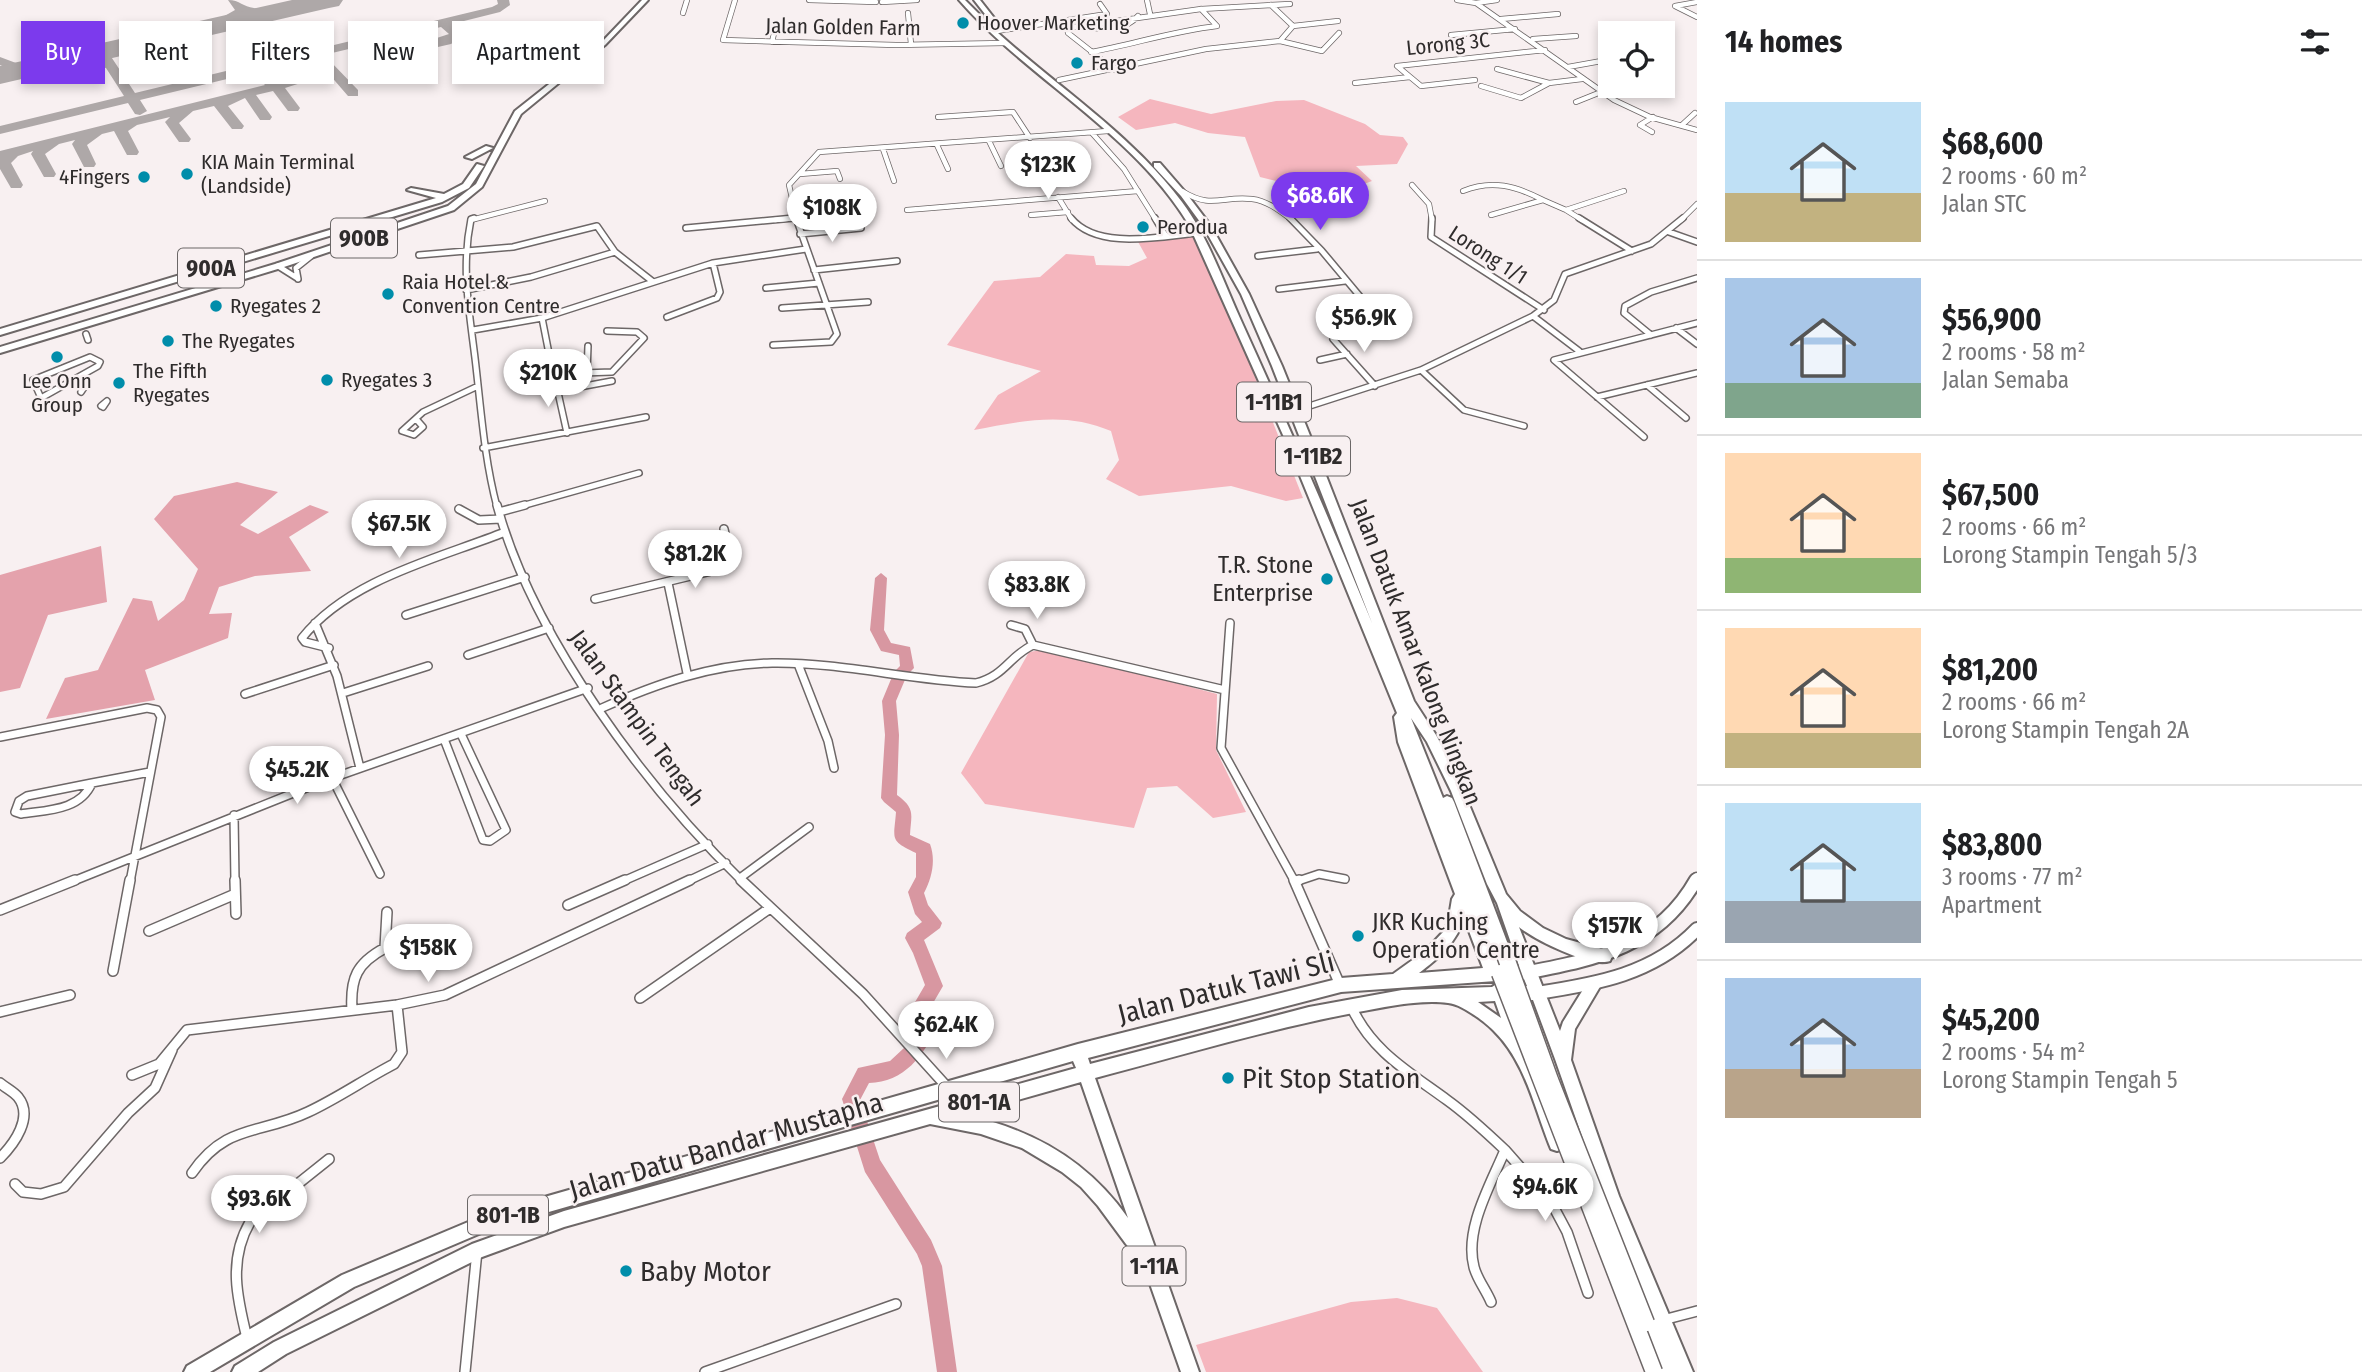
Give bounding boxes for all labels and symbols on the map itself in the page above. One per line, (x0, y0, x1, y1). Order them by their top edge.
place label: Hoover Marketing (977, 10, 1129, 36)
street label: Jalan Golden Farm (765, 13, 921, 41)
marker: Hoover Marketing (955, 15, 971, 31)
street label: Lorong 3C (1405, 27, 1491, 61)
place label: Fargo (1091, 50, 1137, 76)
marker: Fargo (1069, 55, 1085, 71)
pin: $123K (999, 142, 1097, 201)
place label: KIA Main Terminal (Landside) (201, 149, 355, 199)
place label: 4Fingers (59, 164, 130, 190)
marker: KIA Main Terminal (Landside) (179, 166, 195, 182)
marker: 4Fingers (136, 169, 152, 185)
pin: $68.6K (1263, 173, 1377, 232)
pin: $108K (783, 184, 881, 244)
place label: Perodua (1157, 214, 1228, 240)
road number: 900B (331, 218, 397, 258)
marker: Perodua (1135, 219, 1151, 235)
street label: Lorong 1/1 (1444, 220, 1532, 290)
road number: 900A (178, 248, 244, 288)
place label: Raia Hotel & Convention Centre (402, 269, 560, 319)
marker: Raia Hotel & Convention Centre (380, 286, 396, 302)
place label: Ryegates 2 (230, 293, 321, 319)
pin: $56.9K (1307, 294, 1421, 354)
marker: Ryegates 2 (208, 298, 224, 314)
place label: The Ryegates (182, 328, 295, 354)
marker: The Ryegates (160, 333, 176, 349)
marker: Lee Onn Group (49, 349, 65, 365)
pin: $210K (499, 350, 597, 409)
place label: The Fifth Ryegates (133, 358, 210, 408)
place label: Ryegates 3 (341, 367, 432, 393)
place label: Lee Onn Group (22, 368, 92, 418)
marker: Ryegates 3 (319, 372, 335, 388)
marker: The Fifth Ryegates (111, 375, 127, 391)
road number: 1-11B1 (1237, 382, 1311, 422)
road number: 1-11B2 (1276, 436, 1350, 476)
street label: Jalan Datuk Amar Kalong Ningkan (1344, 495, 1488, 809)
pin: $67.5K (342, 500, 456, 560)
pin: $81.2K (638, 530, 752, 590)
place label: T.R. Stone Enterprise (1212, 551, 1313, 607)
pin: $83.8K (980, 562, 1094, 621)
marker: T.R. Stone Enterprise (1319, 571, 1335, 587)
street label: Jalan Stampin Tengah (564, 625, 710, 811)
pin: $45.2K (240, 746, 354, 806)
pin: $157K (1566, 902, 1664, 962)
place label: JKR Kuching Operation Centre (1372, 908, 1540, 964)
pin: $158K (379, 925, 477, 984)
marker: JKR Kuching Operation Centre (1350, 928, 1366, 944)
street label: Jalan Datuk Tawi Sli (1114, 945, 1338, 1031)
pin: $62.4K (889, 1002, 1003, 1061)
place label: Pit Stop Station (1242, 1062, 1421, 1095)
marker: Pit Stop Station (1220, 1070, 1236, 1086)
road number: 801-1A (939, 1082, 1019, 1121)
street label: Jalan Datu Bandar Mustapha (565, 1085, 887, 1207)
pin: $94.6K (1488, 1164, 1602, 1223)
pin: $93.6K (202, 1176, 316, 1235)
road number: 801-1B (468, 1196, 548, 1234)
road number: 1-11A (1122, 1246, 1186, 1286)
place label: Baby Motor (640, 1255, 771, 1288)
marker: Baby Motor (618, 1263, 634, 1279)

